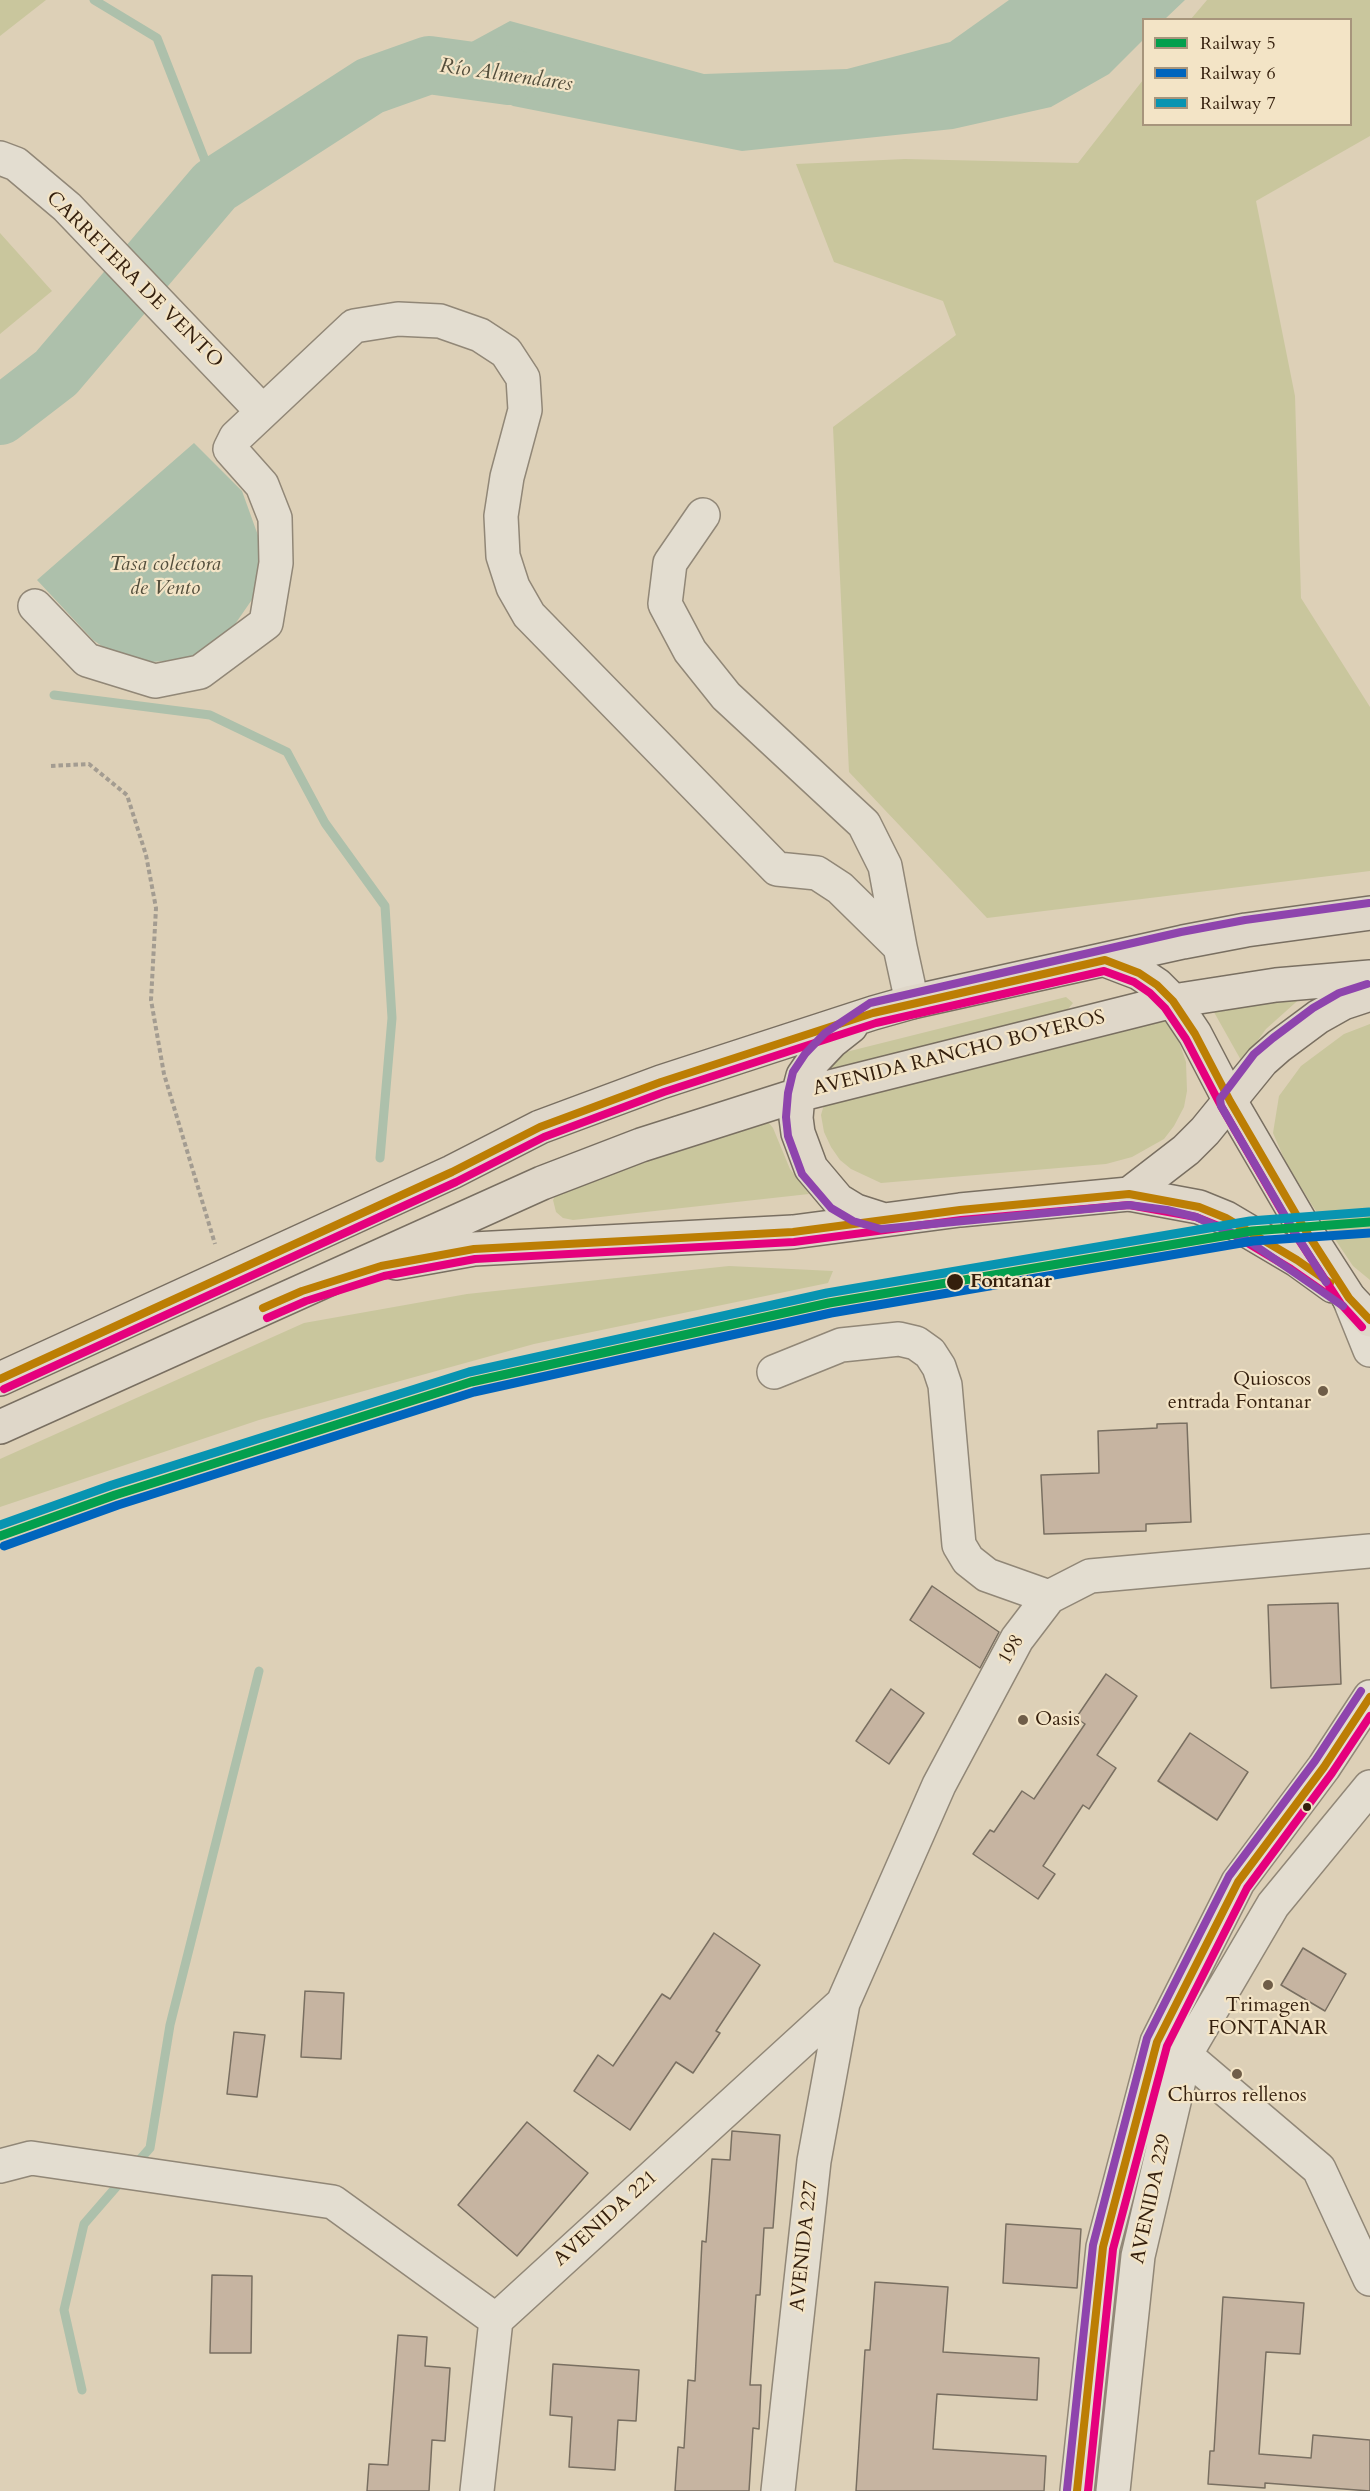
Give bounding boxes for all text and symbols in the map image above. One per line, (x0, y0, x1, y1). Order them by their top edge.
legend (1142, 18, 1352, 126)
text: Railway 5 (1200, 31, 1276, 56)
water label: Río Almendares (438, 54, 574, 98)
text: Railway 6 (1200, 61, 1276, 86)
text: Railway 7 (1200, 91, 1276, 116)
street label: CARRETERA DE VENTO (41, 187, 227, 373)
water label: Tasa colectora de Vento (109, 552, 221, 602)
street label: AVENIDA RANCHO BOYEROS (810, 1006, 1108, 1102)
place label: Fontanar (970, 1270, 1052, 1294)
marker: Fontanar (945, 1272, 965, 1292)
place label: Quioscos entrada Fontanar (1168, 1368, 1311, 1415)
marker: Quioscos entrada Fontanar (1316, 1384, 1330, 1398)
street label: 198 (994, 1631, 1030, 1669)
place label: Oasis (1035, 1708, 1080, 1732)
marker: Oasis (1016, 1713, 1030, 1727)
unlabelled marker (1301, 1801, 1313, 1813)
marker: Trimagen FONTANAR (1261, 1978, 1275, 1992)
place label: Trimagen FONTANAR (1208, 1994, 1328, 2041)
marker: Churros rellenos (1230, 2067, 1244, 2081)
place label: Churros rellenos (1167, 2084, 1307, 2108)
street label: AVENIDA 229 (1127, 2132, 1177, 2266)
street label: AVENIDA 221 (549, 2166, 663, 2272)
street label: AVENIDA 227 (786, 2179, 824, 2313)

